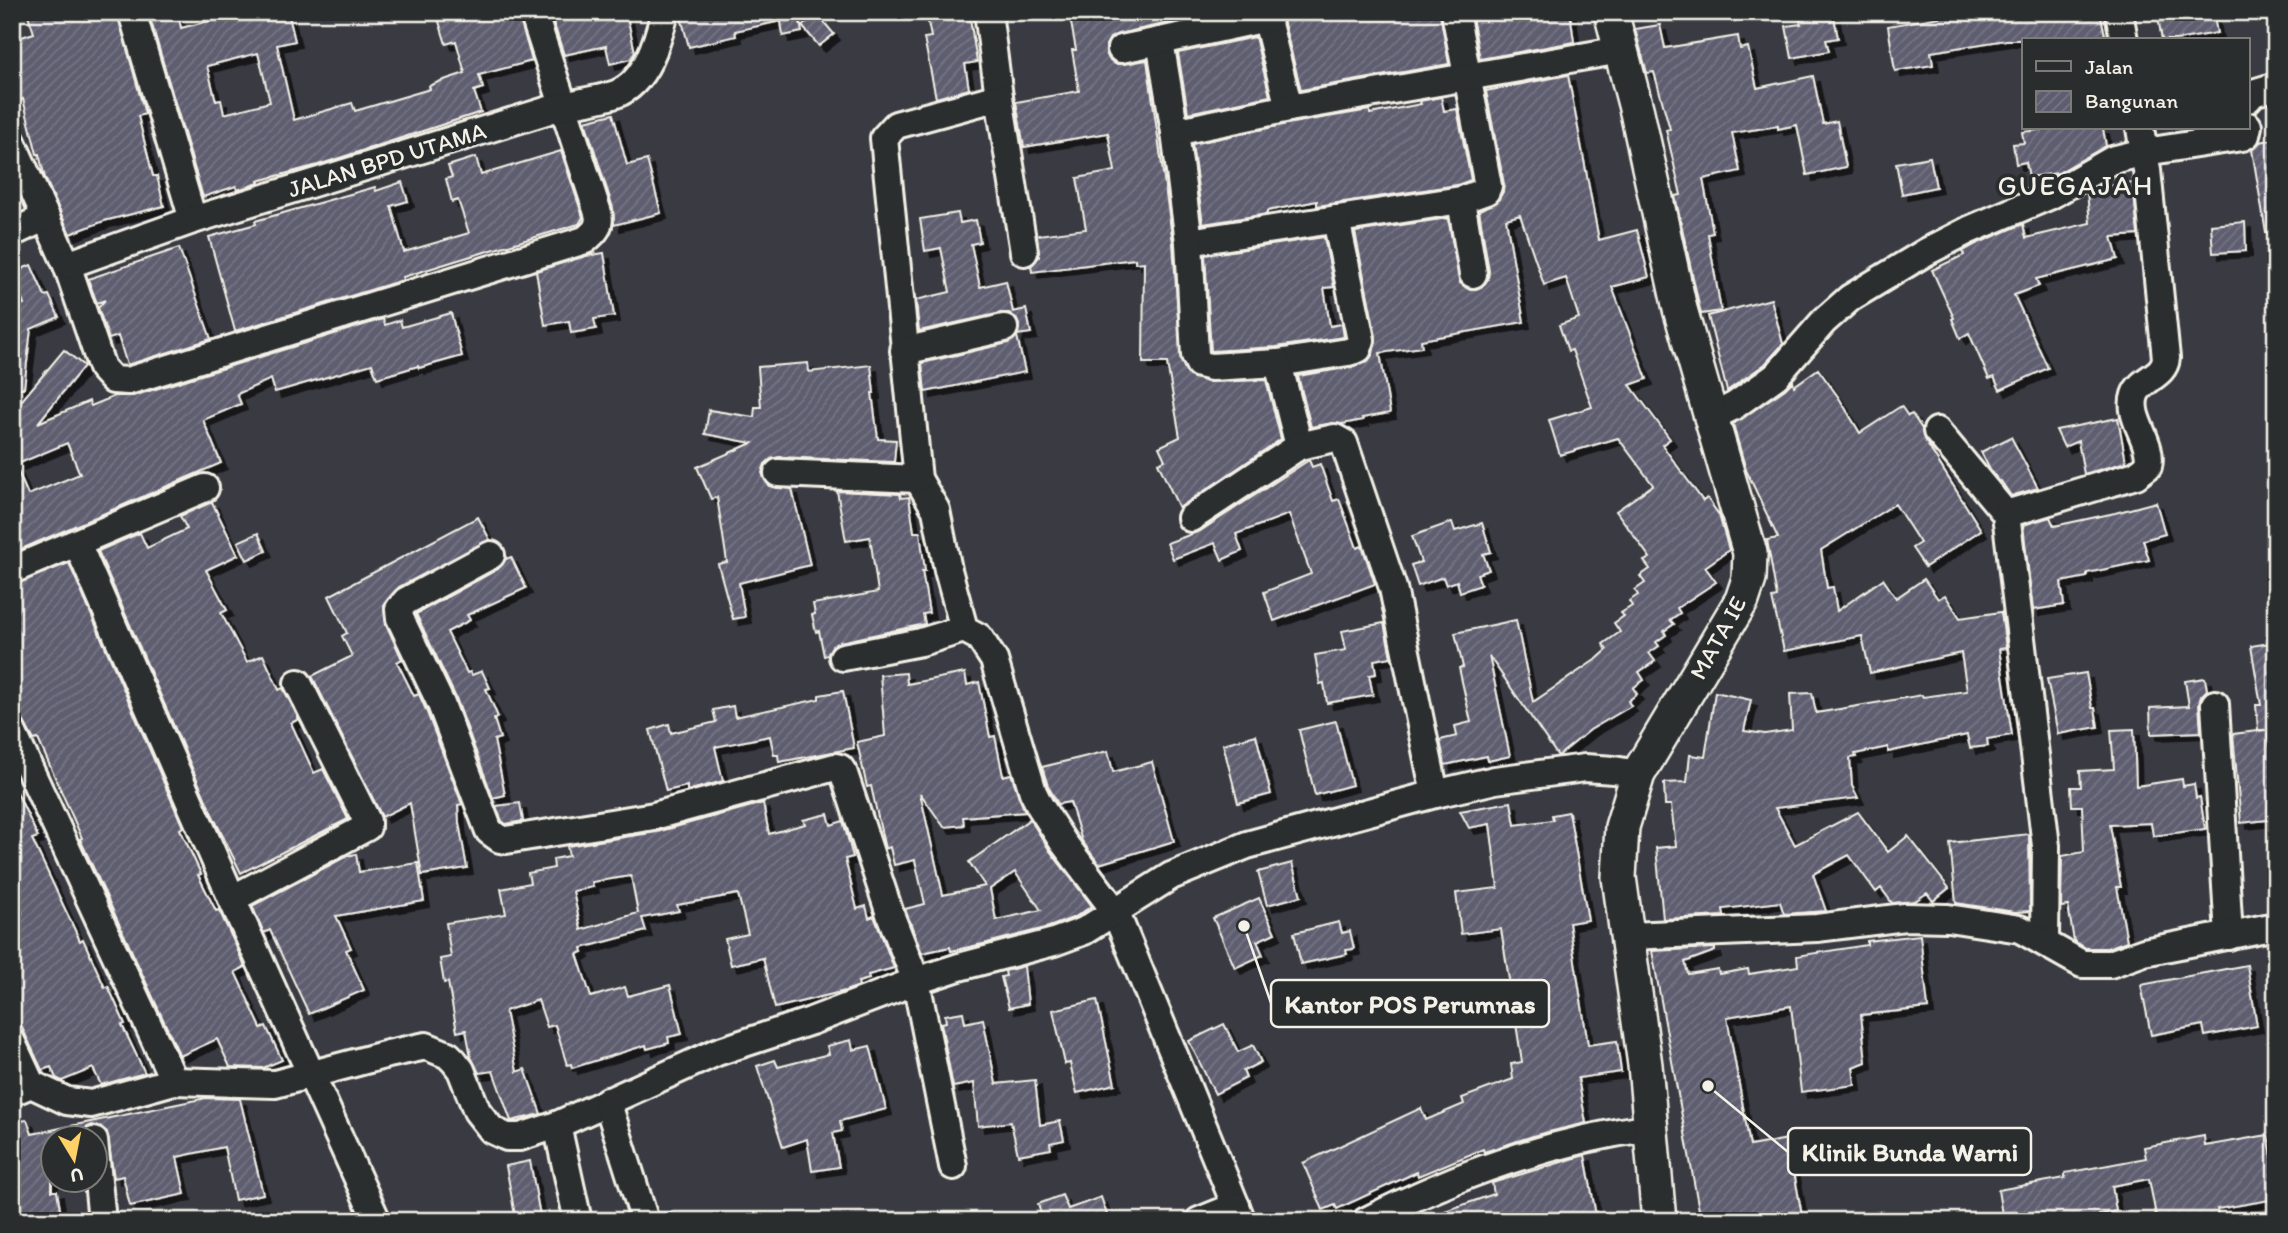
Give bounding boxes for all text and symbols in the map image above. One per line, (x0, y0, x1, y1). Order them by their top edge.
legend (2022, 38, 2250, 130)
text: Jalan (2085, 54, 2133, 79)
text: Bangunan (2085, 88, 2178, 113)
street label: JALAN BPD UTAMA (284, 116, 489, 203)
district label: GUEGAJAH (1998, 168, 2154, 202)
street label: MATA IE (1683, 591, 1752, 684)
callout: Kantor POS Perumnas (1271, 980, 1549, 1027)
text: Kantor POS Perumnas (1285, 988, 1535, 1020)
north arrow (38, 1124, 108, 1194)
callout: Klinik Bunda Warni (1788, 1128, 2031, 1175)
text: Klinik Bunda Warni (1802, 1136, 2018, 1168)
text: U (69, 1163, 85, 1188)

